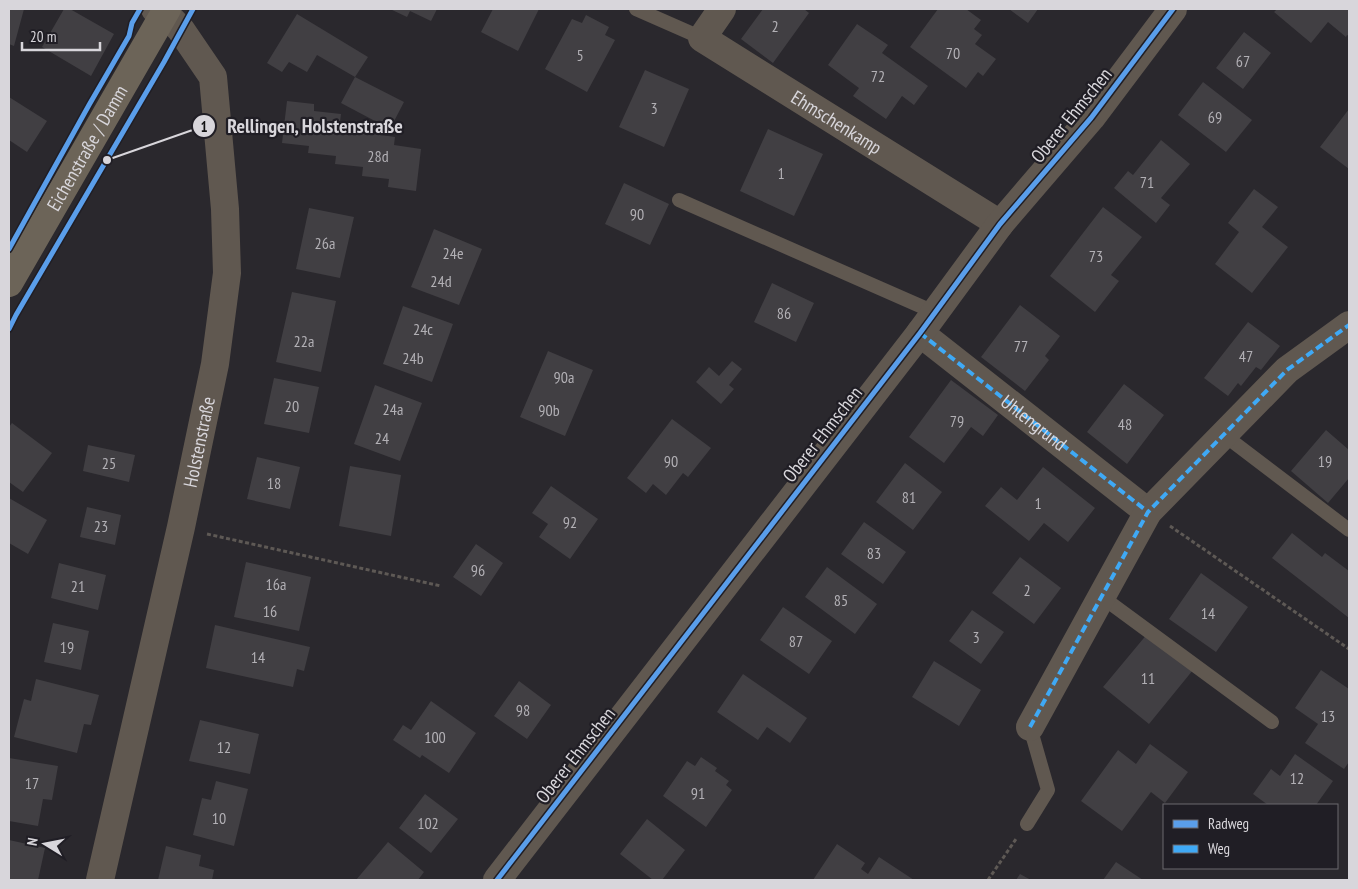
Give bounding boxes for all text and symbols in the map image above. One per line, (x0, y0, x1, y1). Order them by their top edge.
house number: 2 (771, 16, 779, 36)
scale bar (22, 20, 100, 52)
text: 20 m (30, 27, 56, 46)
house number: 70 (946, 43, 960, 63)
house number: 5 (576, 45, 584, 65)
house number: 67 (1236, 51, 1250, 71)
street label: Oberer Ehmschen (1025, 63, 1117, 167)
house number: 72 (871, 66, 885, 86)
street label: Eichenstraße / Damm (41, 81, 133, 215)
street label: Ehmschenkamp (787, 85, 886, 159)
house number: 3 (650, 98, 658, 118)
house number: 69 (1208, 107, 1222, 127)
callout: Rellingen, Holstenstraße (191, 109, 413, 144)
text: Rellingen, Holstenstraße (227, 113, 403, 139)
text: 1 (200, 117, 208, 136)
house number: 28d (367, 146, 389, 166)
house number: 1 (777, 163, 785, 183)
house number: 71 (1140, 172, 1154, 192)
house number: 90 (630, 204, 644, 224)
house number: 26a (315, 233, 335, 253)
house number: 24e (442, 243, 464, 263)
house number: 73 (1089, 246, 1103, 266)
house number: 24d (430, 271, 452, 291)
house number: 86 (777, 303, 791, 323)
house number: 24c (413, 319, 433, 339)
house number: 22a (294, 331, 314, 351)
house number: 77 (1014, 336, 1028, 356)
house number: 47 (1239, 346, 1253, 366)
house number: 24b (402, 348, 424, 368)
house number: 90a (554, 367, 574, 387)
street label: Oberer Ehmschen (777, 381, 867, 487)
street label: Uhlengrund (996, 389, 1072, 456)
street label: Holstenstraße (178, 394, 220, 490)
house number: 20 (285, 396, 299, 416)
house number: 24a (383, 399, 403, 419)
house number: 90b (538, 400, 560, 420)
house number: 79 (950, 411, 964, 431)
house number: 48 (1118, 414, 1132, 434)
house number: 24 (375, 428, 389, 448)
house number: 90 (664, 451, 678, 471)
house number: 19 (1318, 451, 1332, 471)
house number: 25 (102, 453, 116, 473)
house number: 18 (267, 473, 281, 493)
house number: 81 (902, 487, 916, 507)
house number: 1 (1034, 493, 1042, 513)
house number: 92 (563, 512, 577, 532)
house number: 23 (94, 516, 108, 536)
house number: 83 (867, 543, 881, 563)
house number: 96 (471, 560, 485, 580)
house number: 16a (266, 574, 286, 594)
house number: 21 (71, 576, 85, 596)
house number: 2 (1023, 580, 1031, 600)
house number: 85 (834, 590, 848, 610)
house number: 16 (263, 601, 277, 621)
house number: 14 (1201, 603, 1215, 623)
house number: 3 (972, 627, 980, 647)
house number: 87 (789, 631, 803, 651)
house number: 19 (60, 637, 74, 657)
house number: 14 (251, 647, 265, 667)
house number: 11 (1141, 668, 1155, 688)
house number: 98 (516, 700, 530, 720)
street label: Oberer Ehmschen (530, 702, 620, 808)
house number: 13 (1321, 706, 1335, 726)
house number: 100 (424, 727, 446, 747)
house number: 12 (217, 737, 231, 757)
house number: 12 (1290, 768, 1304, 788)
house number: 17 (25, 773, 39, 793)
house number: 91 (691, 783, 705, 803)
legend (1163, 804, 1338, 869)
house number: 10 (212, 808, 226, 828)
house number: 102 (417, 813, 439, 833)
text: Radweg (1208, 814, 1249, 833)
north arrow (20, 819, 70, 869)
text: N (23, 836, 42, 847)
text: Weg (1208, 839, 1230, 858)

